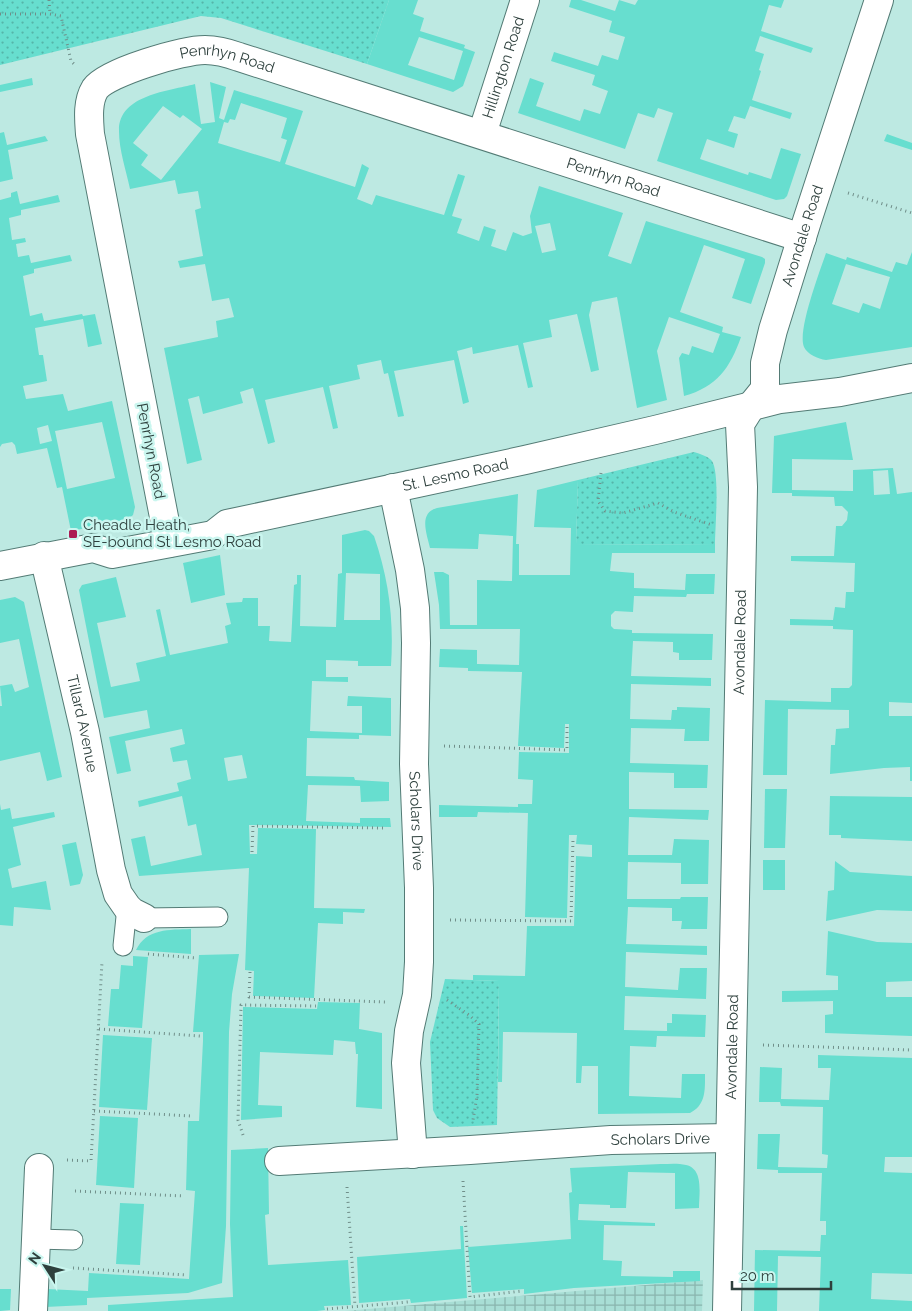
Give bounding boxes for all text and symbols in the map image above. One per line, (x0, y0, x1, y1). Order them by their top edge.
street label: Hillington Road (479, 14, 528, 121)
street label: Penrhyn Road (178, 41, 277, 77)
street label: Penrhyn Road (564, 154, 662, 201)
street label: Avondale Road (778, 183, 827, 289)
street label: Penrhyn Road (133, 402, 169, 500)
street label: St. Lesmo Road (401, 455, 510, 495)
place label: Cheadle Heath, SE-bound St Lesmo Road (83, 516, 261, 551)
marker: Cheadle Heath, SE-bound St Lesmo Road (67, 528, 79, 540)
street label: Avondale Road (730, 589, 750, 695)
street label: Tillard Avenue (63, 673, 101, 774)
street label: Scholars Drive (405, 771, 427, 871)
street label: Avondale Road (722, 994, 742, 1100)
street label: Scholars Drive (610, 1129, 710, 1149)
north arrow (20, 1241, 70, 1291)
text: N (25, 1249, 44, 1267)
scale bar (732, 1258, 831, 1290)
text: 20 m (740, 1267, 775, 1285)

